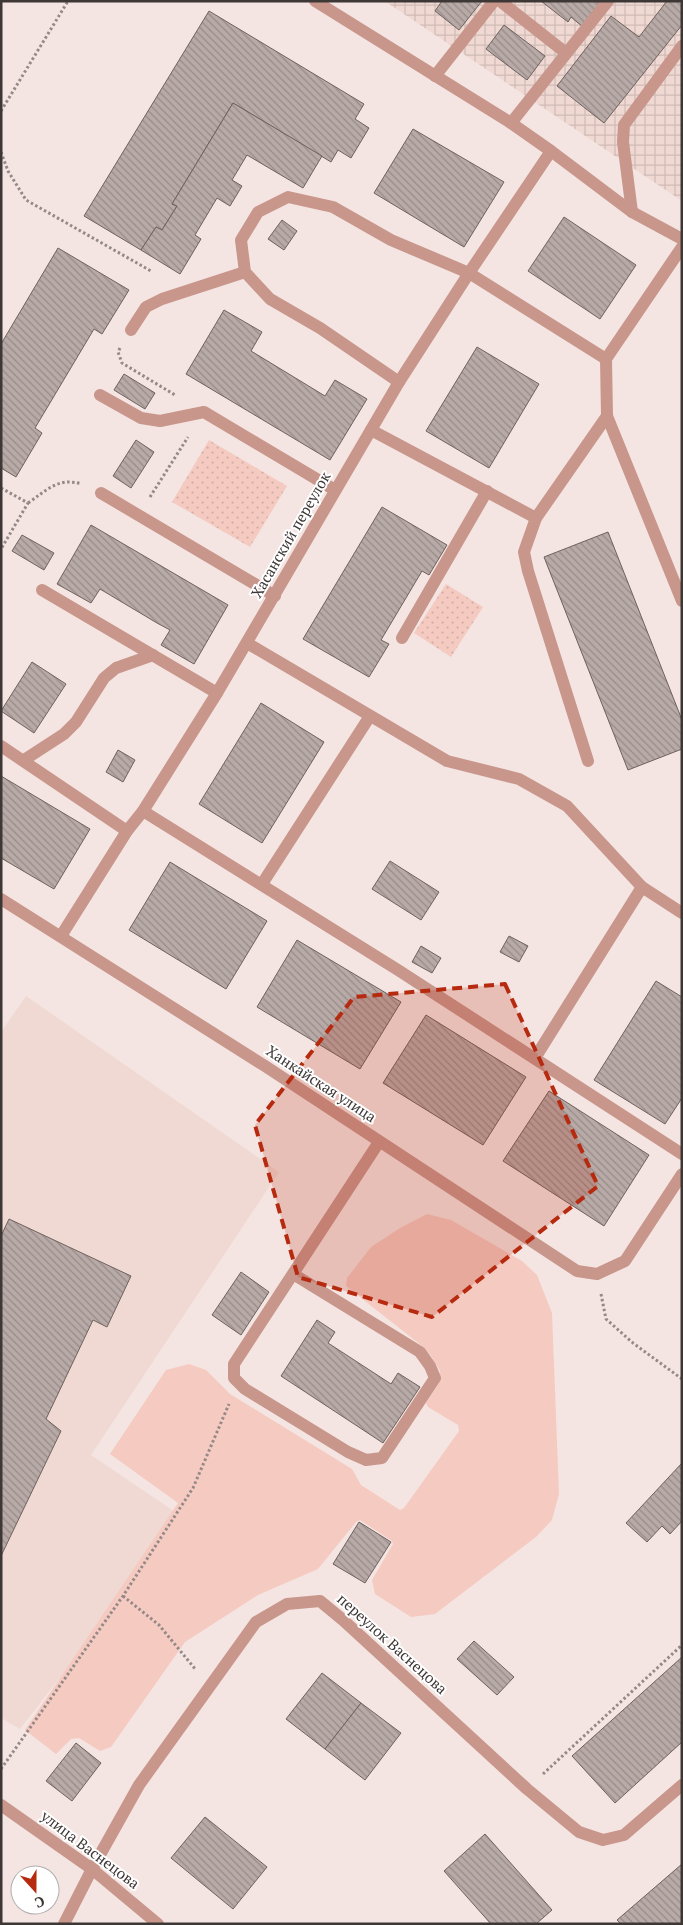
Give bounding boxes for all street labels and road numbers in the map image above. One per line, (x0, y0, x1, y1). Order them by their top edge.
street label: Хасанский переулок (246, 467, 335, 601)
street label: Ханкайская улица (263, 1040, 381, 1126)
street label: переулок Васнецова (333, 1589, 452, 1698)
street label: улица Васнецова (36, 1805, 144, 1893)

